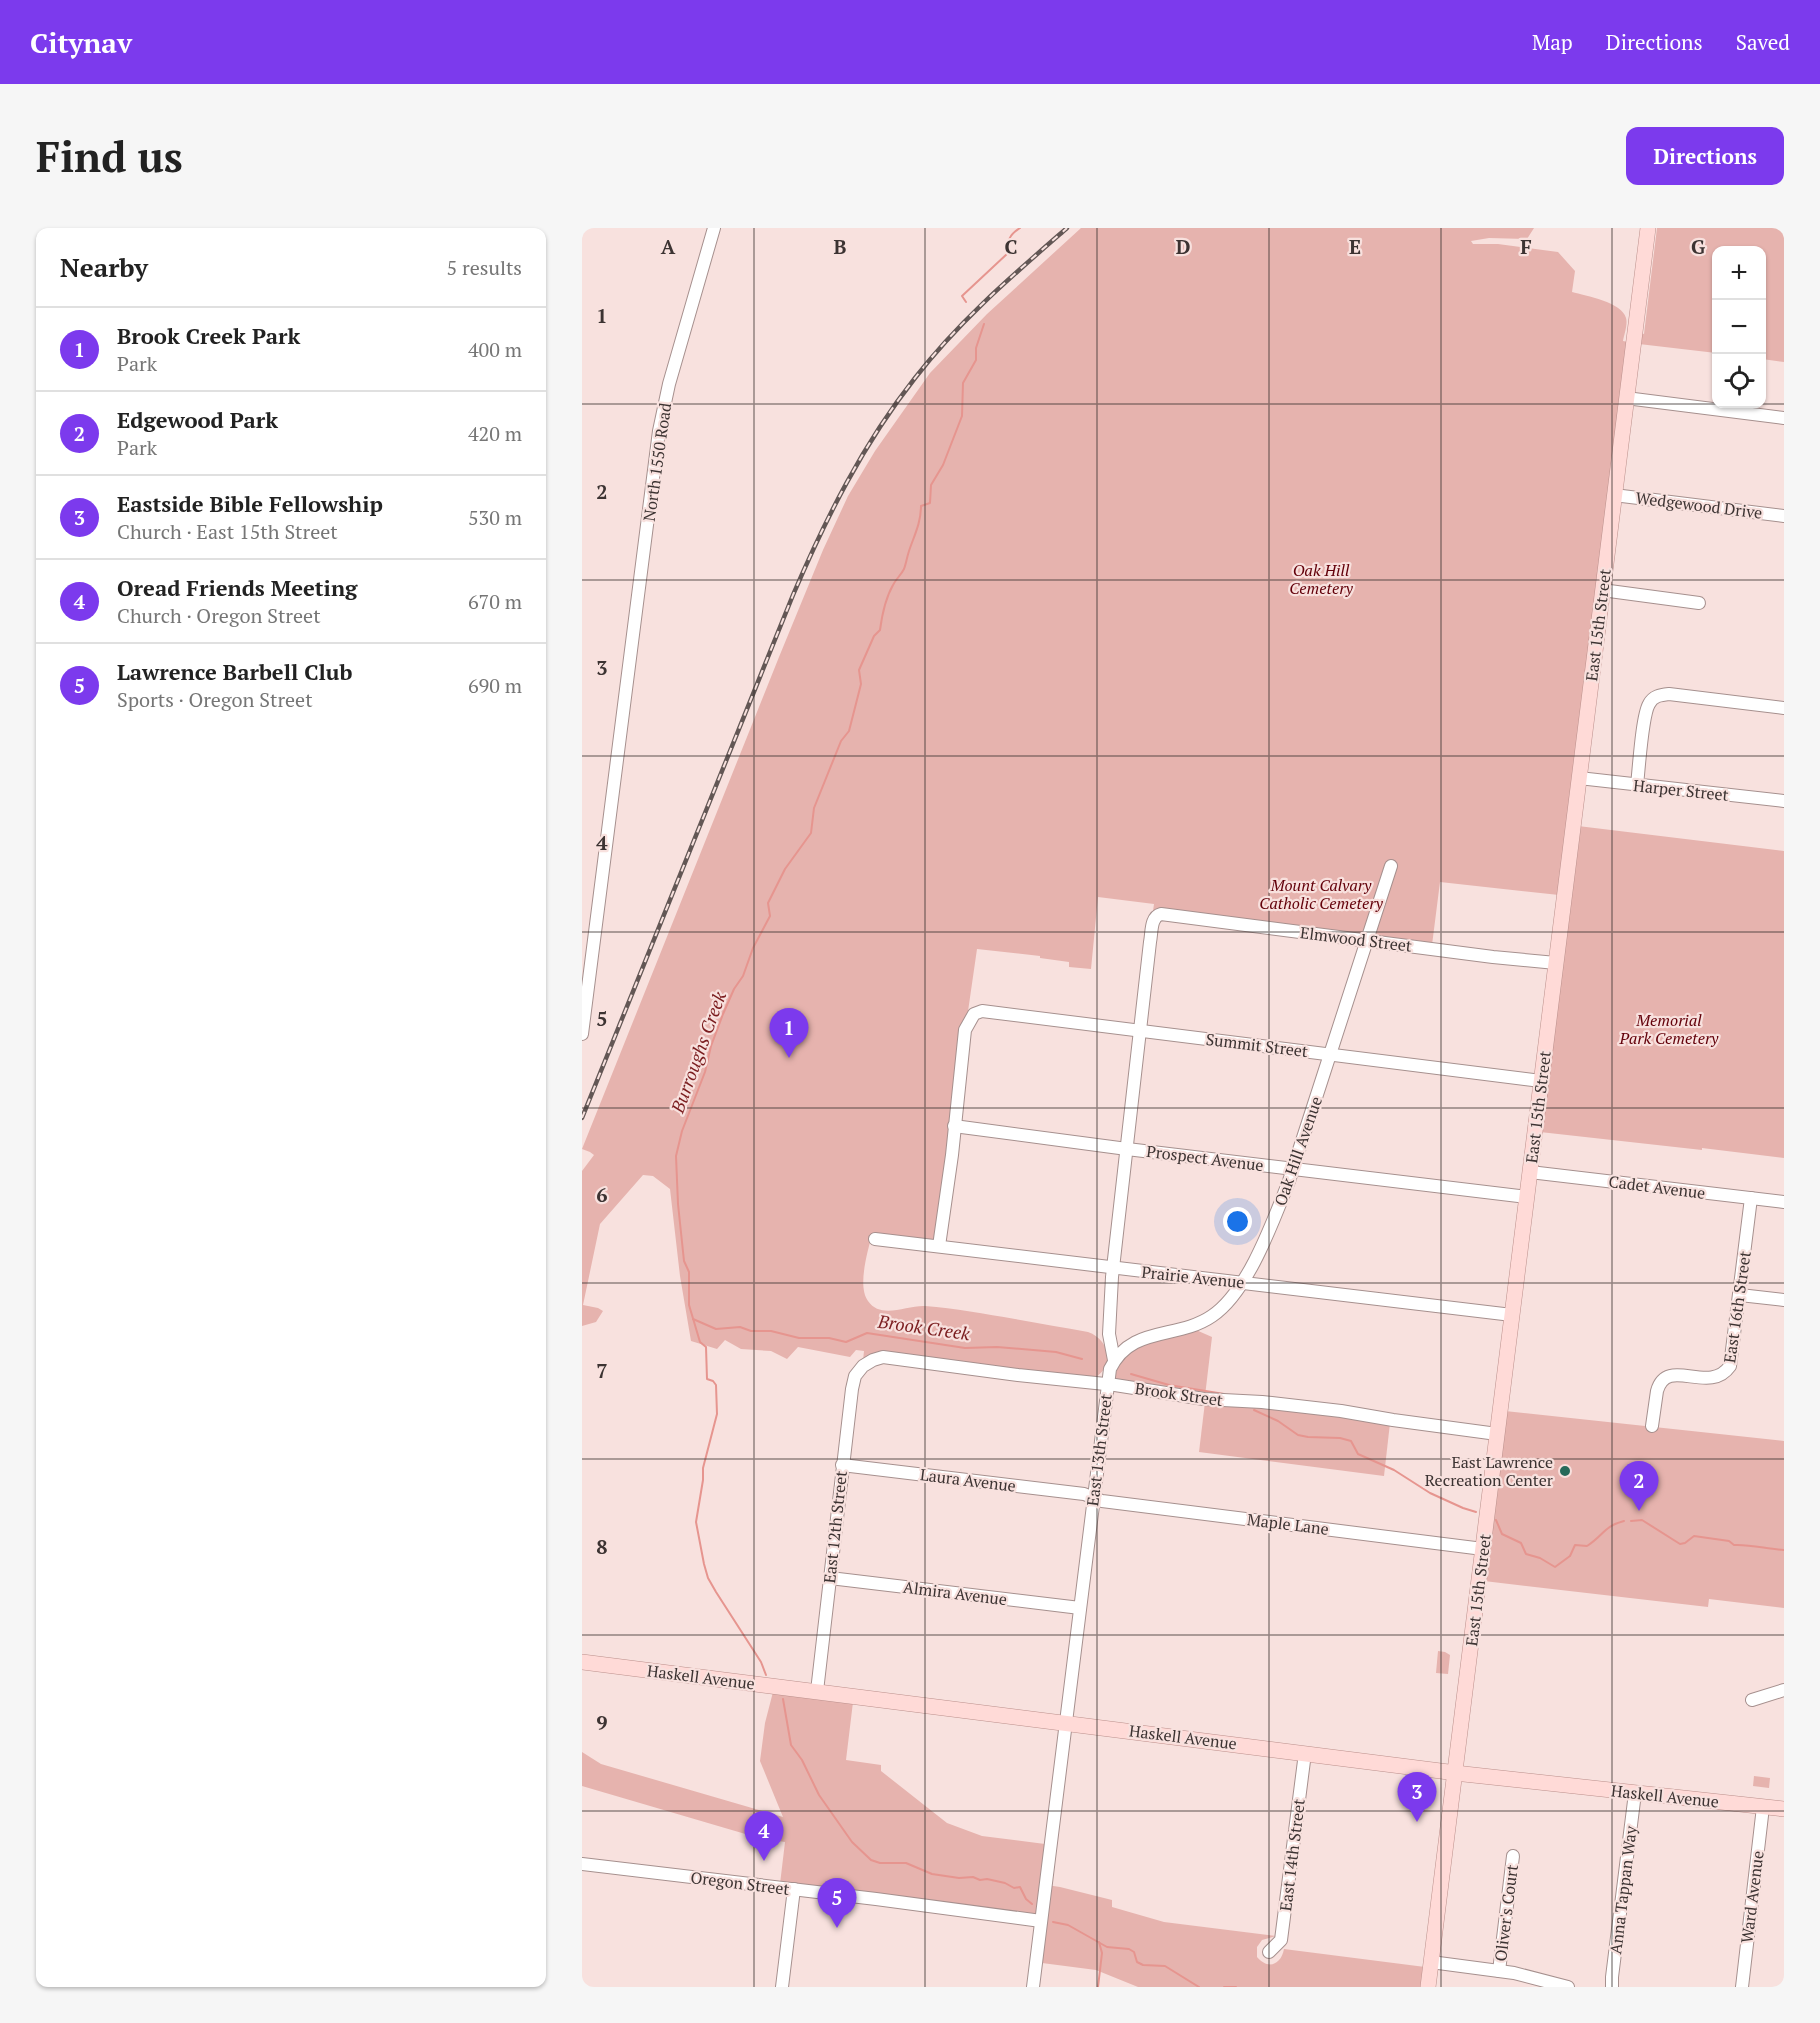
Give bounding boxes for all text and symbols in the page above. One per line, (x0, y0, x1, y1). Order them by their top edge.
text: Citynav (30, 24, 132, 61)
text: Map (1532, 28, 1573, 56)
text: Directions (1606, 28, 1703, 56)
text: Saved (1736, 28, 1790, 56)
button: Directions (1626, 127, 1784, 185)
text: Find us (36, 128, 183, 184)
text: A (661, 233, 676, 260)
text: B (834, 233, 847, 260)
text: C (1004, 233, 1018, 260)
text: D (1176, 233, 1190, 260)
text: E (1349, 233, 1361, 260)
text: F (1520, 233, 1532, 260)
text: G (1691, 233, 1705, 260)
map controls (1712, 246, 1766, 408)
button: + (1712, 246, 1766, 300)
text: Nearby (60, 250, 148, 284)
text: 5 results (447, 254, 522, 281)
button: − (1712, 300, 1766, 354)
text: 1 (596, 302, 608, 329)
text: Brook Creek Park (117, 321, 300, 350)
text: 1 (74, 336, 85, 363)
text: 400 m (468, 336, 522, 363)
text: Park (117, 350, 157, 377)
button: locate (1712, 354, 1766, 408)
street label: North 1550 Road (638, 401, 676, 523)
text: Edgewood Park (117, 405, 278, 434)
text: 2 (74, 420, 85, 447)
text: 420 m (468, 420, 522, 447)
text: Park (117, 434, 157, 461)
text: 2 (596, 478, 608, 505)
street label: Wedgewood Drive (1634, 486, 1764, 524)
text: Eastside Bible Fellowship (117, 489, 383, 518)
text: 3 (74, 504, 85, 531)
text: 530 m (468, 504, 522, 531)
text: Church · East 15th Street (117, 518, 338, 545)
park label: Oak Hill Cemetery (1289, 559, 1353, 599)
street label: East 15th Street (1580, 567, 1616, 682)
text: Oread Friends Meeting (117, 573, 357, 602)
text: 4 (74, 588, 85, 615)
text: 670 m (468, 588, 522, 615)
text: Church · Oregon Street (117, 602, 321, 629)
text: 3 (596, 654, 608, 681)
text: Lawrence Barbell Club (117, 657, 352, 686)
text: 5 (74, 672, 85, 699)
text: 690 m (468, 672, 522, 699)
text: Sports · Oregon Street (117, 686, 313, 713)
street label: Harper Street (1632, 774, 1730, 806)
text: 4 (596, 829, 608, 856)
park label: Mount Calvary Catholic Cemetery (1259, 874, 1383, 914)
street label: Elmwood Street (1299, 921, 1413, 957)
water label: Burroughs Creek (665, 988, 731, 1117)
text: 5 (596, 1005, 608, 1032)
pin: 1 (770, 1008, 808, 1058)
park label: Memorial Park Cemetery (1619, 1009, 1719, 1049)
street label: Summit Street (1205, 1028, 1309, 1062)
street label: East 15th Street (1520, 1049, 1556, 1164)
street label: Oak Hill Avenue (1269, 1093, 1327, 1209)
street label: Prospect Avenue (1145, 1140, 1265, 1176)
street label: Cadet Avenue (1607, 1170, 1707, 1204)
text: 6 (596, 1181, 608, 1208)
your location (1223, 1207, 1252, 1236)
street label: East 16th Street (1718, 1249, 1756, 1365)
street label: Prairie Avenue (1140, 1261, 1246, 1293)
water label: Brook Creek (876, 1309, 972, 1345)
text: 7 (596, 1357, 608, 1384)
street label: Brook Street (1134, 1377, 1224, 1411)
street label: East 13th Street (1081, 1392, 1117, 1507)
place label: East Lawrence Recreation Center (1425, 1451, 1554, 1491)
pin: 2 (1620, 1462, 1658, 1511)
street label: Laura Avenue (919, 1463, 1017, 1497)
marker: East Lawrence Recreation Center (1558, 1464, 1572, 1478)
street label: East 12th Street (818, 1470, 852, 1584)
street label: Maple Lane (1246, 1508, 1330, 1540)
street label: East 15th Street (1460, 1532, 1496, 1647)
text: 8 (596, 1533, 608, 1560)
street label: Almira Avenue (902, 1576, 1008, 1610)
street label: Haskell Avenue (646, 1659, 756, 1695)
text: 9 (596, 1709, 608, 1736)
street label: Haskell Avenue (1128, 1719, 1238, 1755)
pin: 3 (1398, 1772, 1436, 1822)
street label: Haskell Avenue (1610, 1779, 1720, 1813)
street label: East 14th Street (1274, 1797, 1310, 1912)
pin: 4 (744, 1812, 783, 1861)
street label: Anna Tappan Way (1604, 1824, 1642, 1955)
street label: Ward Avenue (1735, 1850, 1769, 1944)
street label: Oliver's Court (1489, 1863, 1523, 1963)
street label: Oregon Street (689, 1866, 791, 1900)
pin: 5 (818, 1878, 856, 1928)

